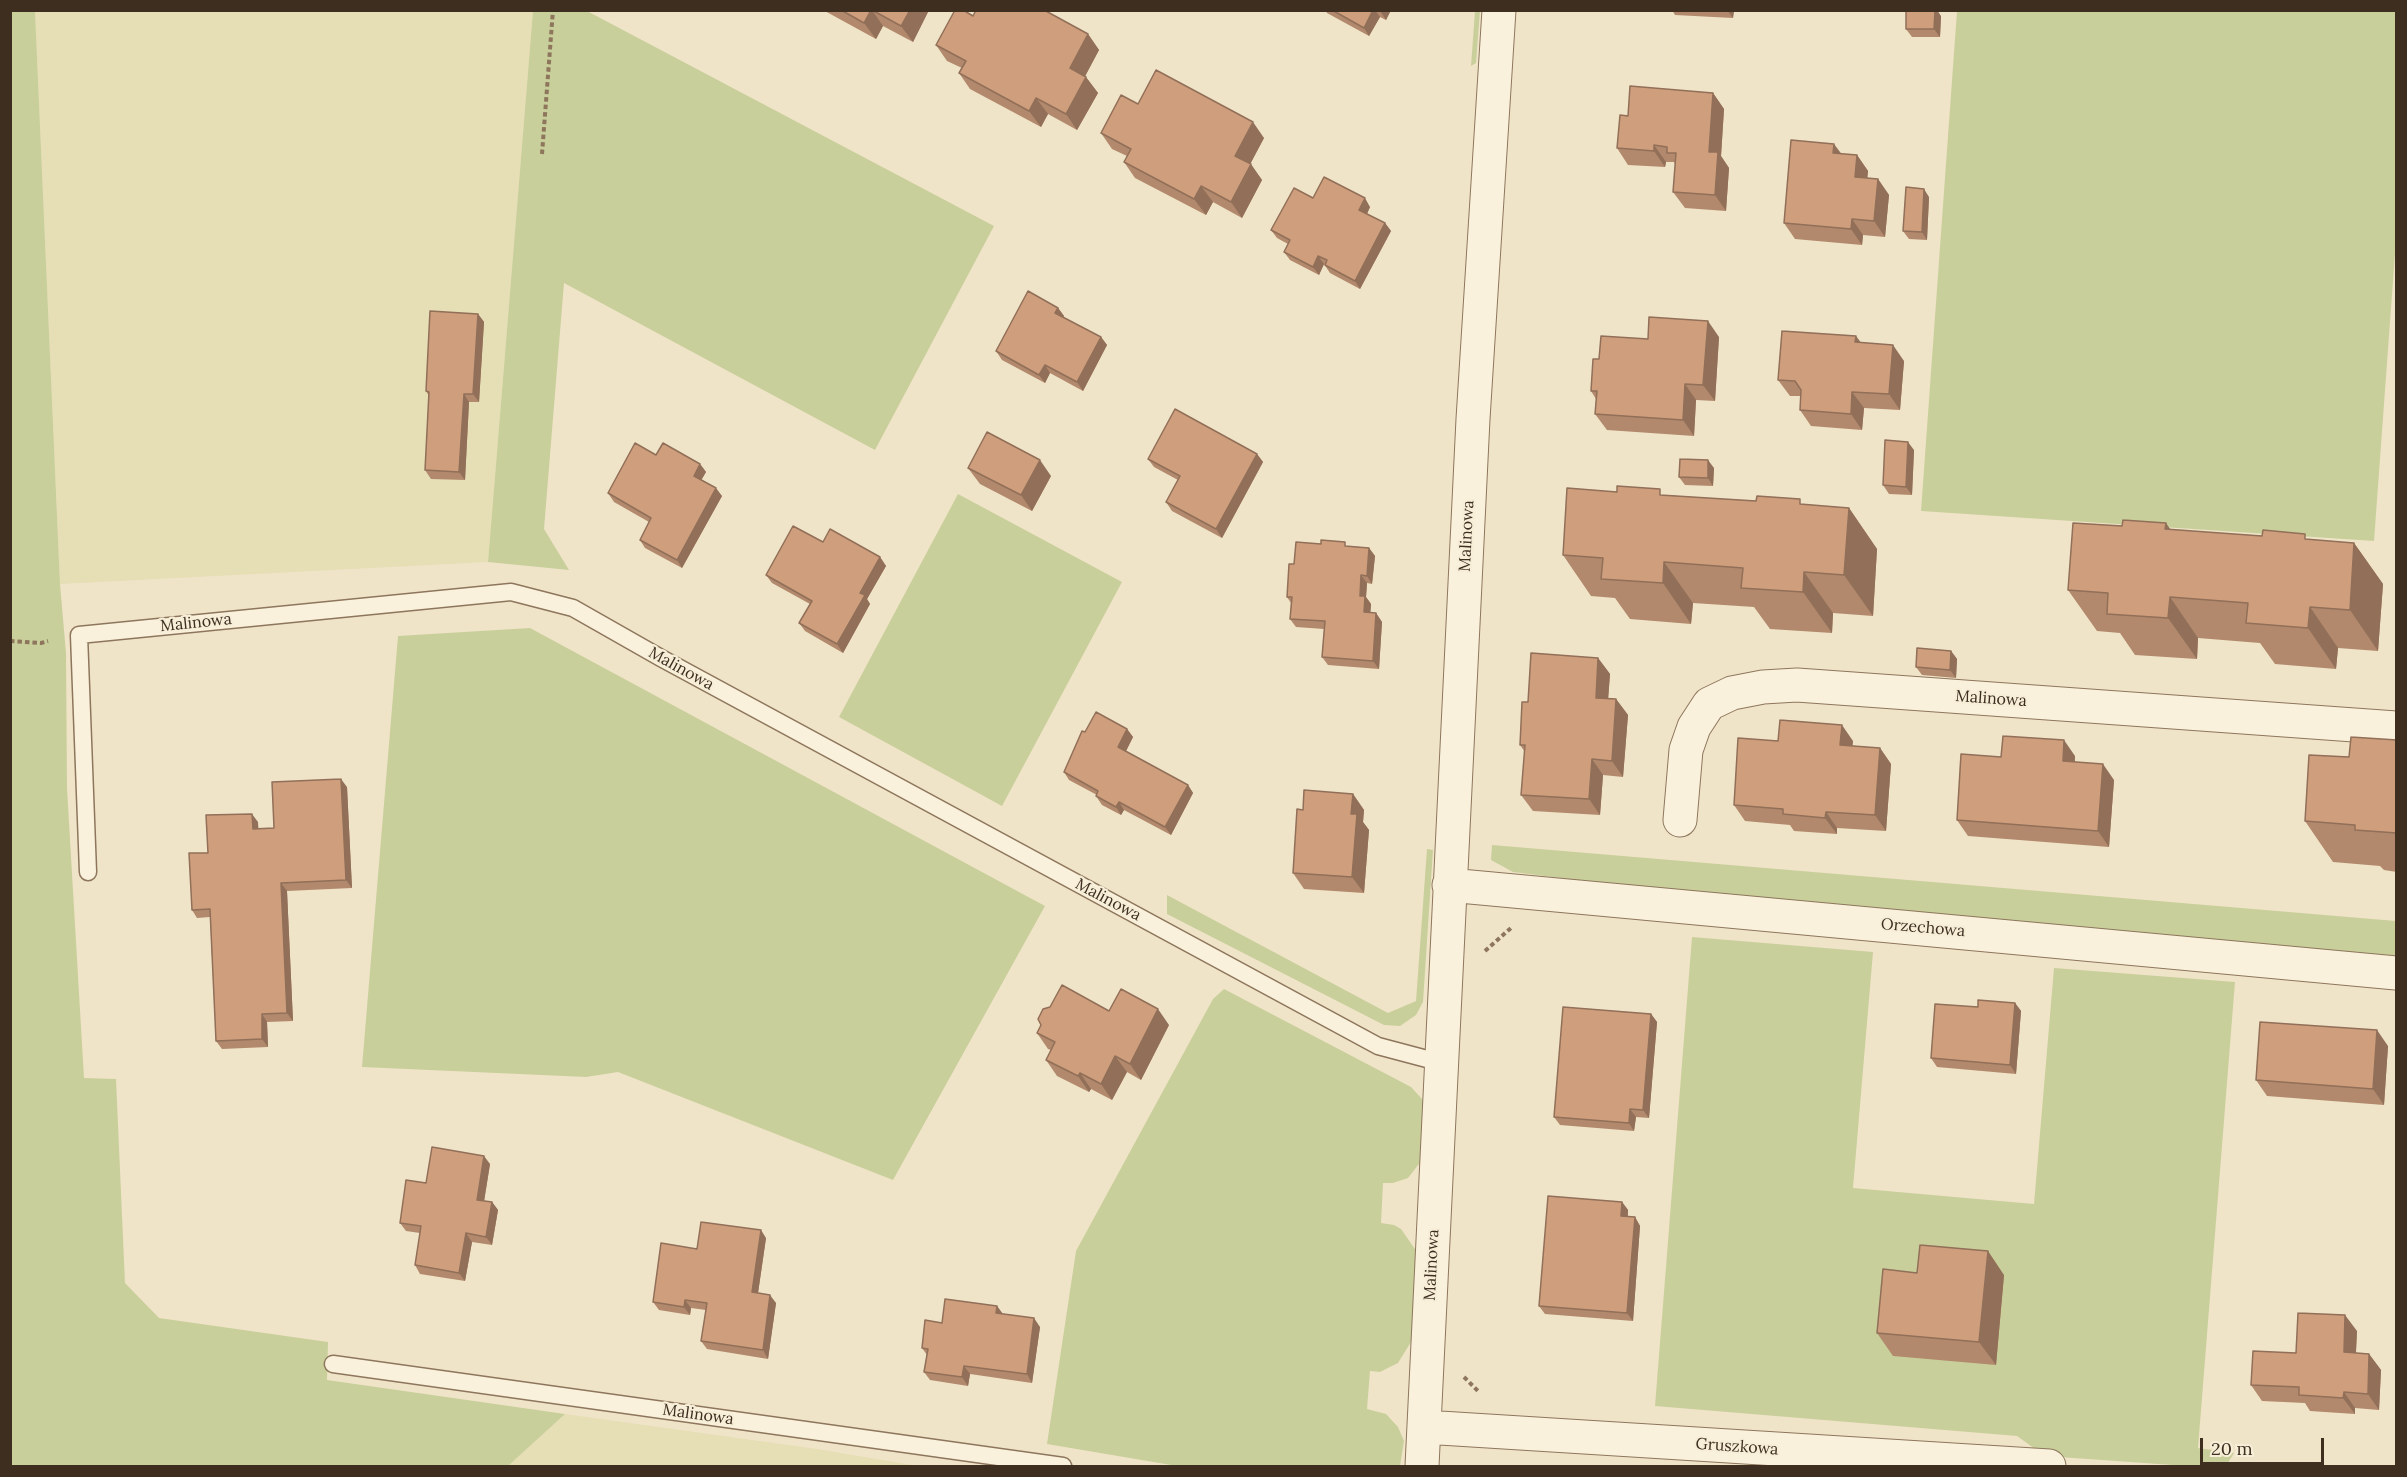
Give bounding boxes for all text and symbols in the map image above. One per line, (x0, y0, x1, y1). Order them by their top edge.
street label: Malinowa (1456, 500, 1478, 572)
street label: Malinowa (159, 610, 233, 636)
street label: Malinowa (645, 643, 717, 695)
street label: Malinowa (1955, 687, 2027, 711)
street label: Malinowa (1072, 875, 1144, 925)
street label: Orzechowa (1880, 915, 1966, 941)
street label: Malinowa (1421, 1229, 1443, 1301)
street label: Malinowa (661, 1401, 735, 1429)
scale bar (2203, 1426, 2328, 1464)
street label: Gruszkowa (1695, 1435, 1779, 1459)
text: 20 m (2211, 1437, 2253, 1460)

